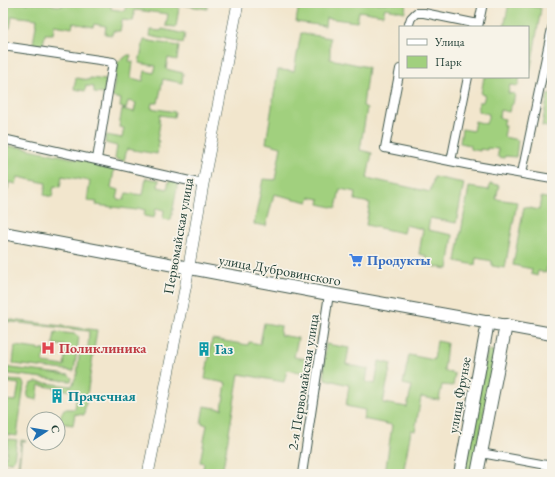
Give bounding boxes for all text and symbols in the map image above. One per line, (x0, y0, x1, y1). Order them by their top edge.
legend (399, 26, 529, 78)
text: Улица (434, 34, 465, 50)
text: Парк (435, 54, 462, 70)
street label: Первомайская улица (159, 176, 197, 296)
street label: улица Дубровинского (218, 250, 343, 290)
place label: Продукты (367, 251, 431, 269)
supermarket icon: Продукты (348, 252, 364, 268)
street label: 2-я Первомайская улица (283, 312, 323, 451)
place label: Поликлиника (59, 339, 147, 357)
hospital icon: Поликлиника (40, 340, 56, 356)
place label: Газ (215, 340, 233, 358)
building icon: Газ (196, 341, 212, 357)
street label: улица Фрунзе (443, 355, 475, 435)
place label: Прачечная (68, 387, 136, 405)
building icon: Прачечная (49, 388, 65, 404)
north arrow (26, 411, 66, 451)
text: С (48, 424, 63, 434)

